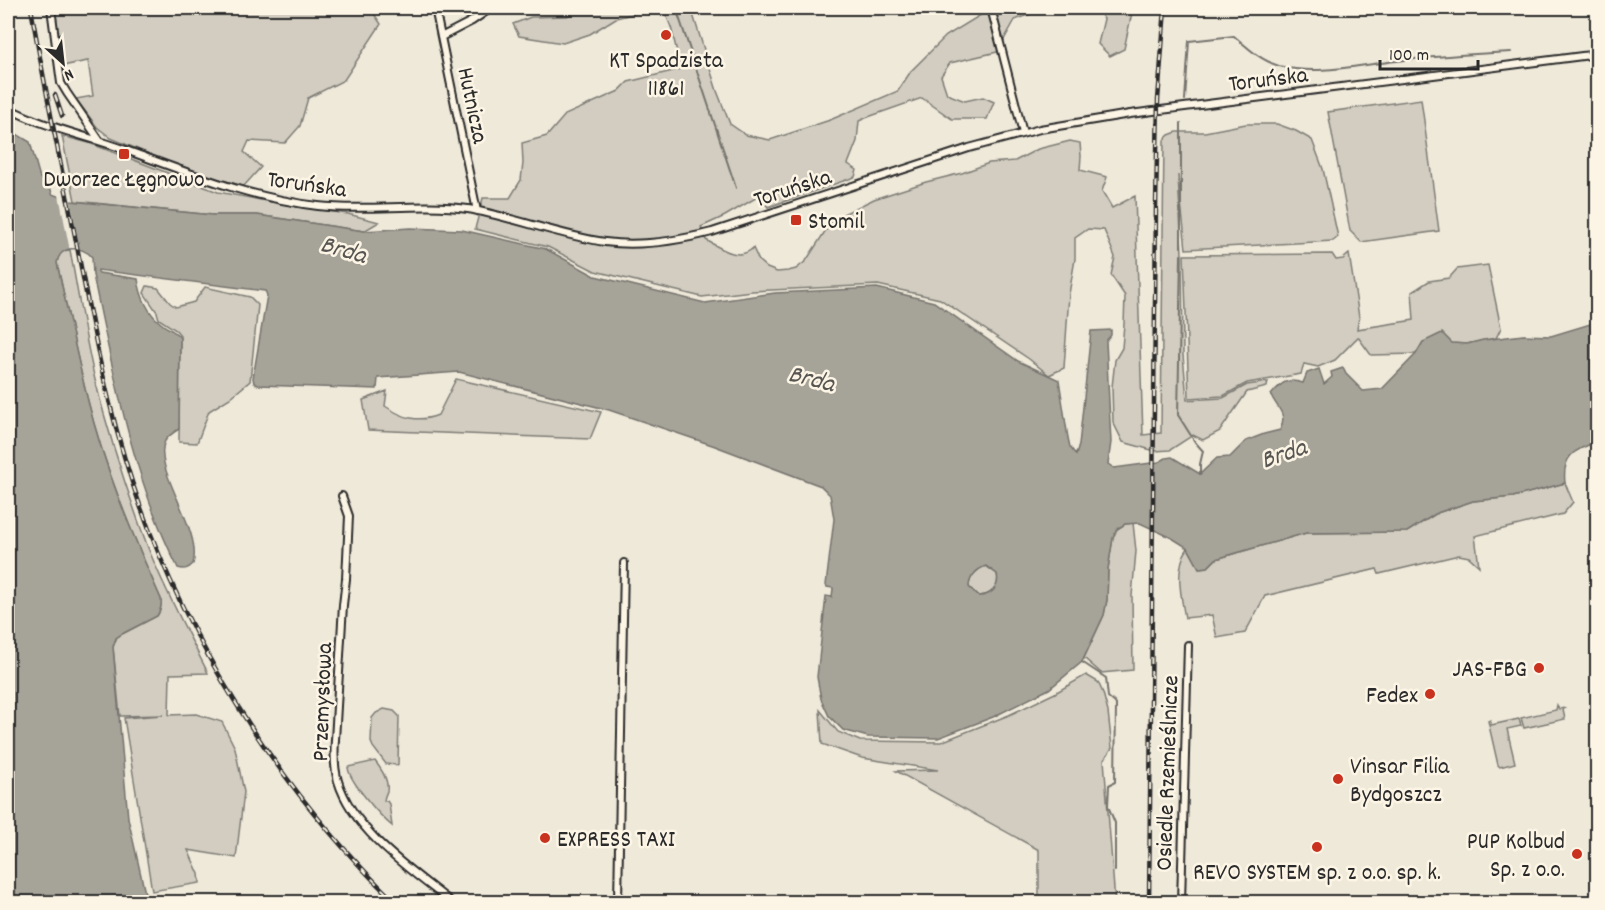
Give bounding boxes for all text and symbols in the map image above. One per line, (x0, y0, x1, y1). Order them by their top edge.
marker: KT Spadzista 11861 (659, 28, 673, 42)
north arrow (33, 33, 93, 93)
scale bar (1380, 33, 1478, 71)
text: 100 m (1389, 44, 1429, 69)
place label: KT Spadzista 11861 (609, 45, 724, 107)
street label: Toruńska (1227, 59, 1311, 103)
text: N (60, 62, 77, 86)
street label: Hutnicza (446, 64, 496, 148)
marker: Dworzec Łęgnowo (117, 147, 131, 161)
street label: Toruńska (750, 161, 837, 218)
place label: Dworzec Łęgnowo (43, 164, 205, 198)
street label: Toruńska (265, 164, 349, 208)
place label: Stomil (808, 206, 865, 240)
marker: Stomil (789, 213, 803, 227)
water label: Brda (316, 227, 372, 276)
water label: Brda (784, 357, 840, 404)
water label: Brda (1256, 430, 1314, 480)
street label: Przemysłowa (305, 641, 343, 762)
place label: JAS-FBG (1452, 654, 1527, 688)
marker: JAS-FBG (1532, 661, 1546, 675)
street label: Osiedle Rzemieślnicze (1149, 675, 1189, 871)
place label: Fedex (1366, 680, 1418, 714)
marker: Fedex (1423, 687, 1437, 701)
place label: Vinsar Filia Bydgoszcz (1350, 751, 1450, 813)
marker: Vinsar Filia Bydgoszcz (1331, 772, 1345, 786)
place label: EXPRESS TAXI (557, 824, 676, 858)
place label: PUP Kolbud Sp. z o.o. (1467, 826, 1565, 888)
marker: EXPRESS TAXI (538, 831, 552, 845)
marker: REVO SYSTEM sp. z o.o. sp. k. (1310, 840, 1324, 854)
marker: PUP Kolbud Sp. z o.o. (1570, 847, 1584, 861)
place label: REVO SYSTEM sp. z o.o. sp. k. (1193, 857, 1441, 891)

